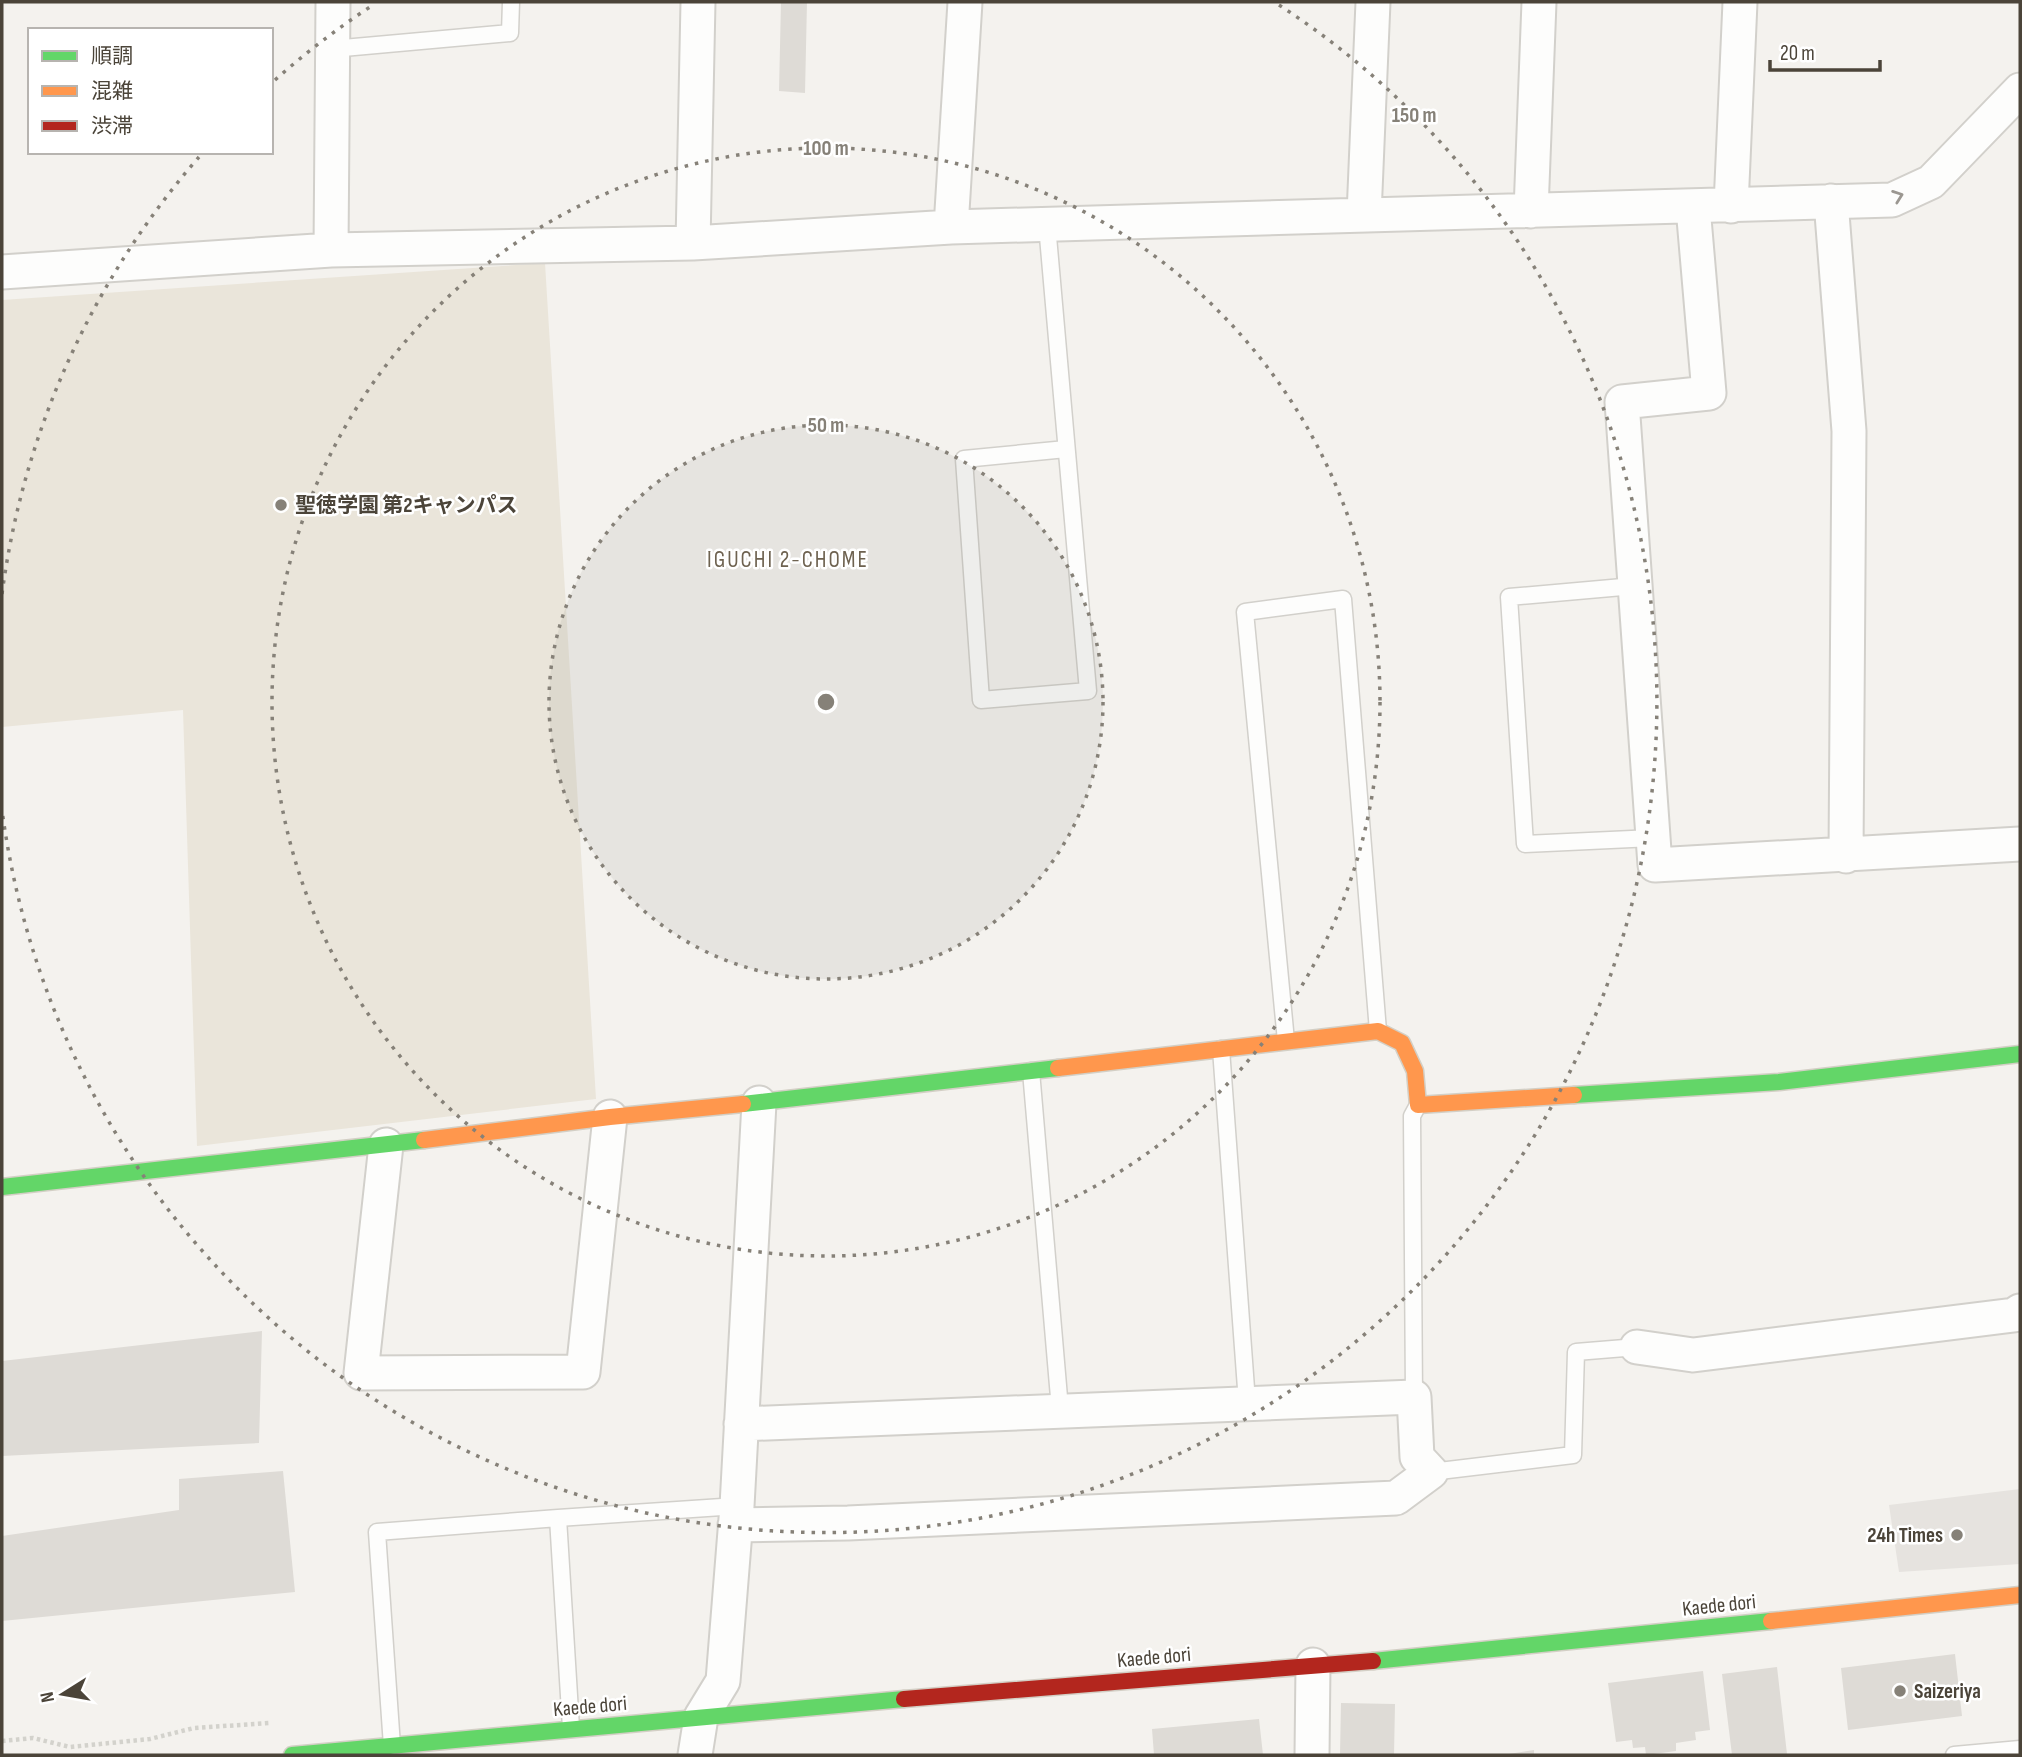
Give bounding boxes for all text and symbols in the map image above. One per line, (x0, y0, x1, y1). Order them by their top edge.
legend (28, 28, 273, 154)
scale bar (1770, 28, 1880, 72)
text: 20 m (1780, 41, 1815, 66)
text: 順調 (91, 44, 133, 69)
text: 混雑 (91, 79, 133, 104)
text: 150 m (1392, 103, 1436, 128)
text: 渋滞 (91, 114, 133, 139)
text: 100 m (803, 136, 849, 161)
one-way arrow (1891, 190, 1903, 204)
text: 50 m (808, 413, 844, 438)
place label: 聖徳学園 第2キャンパス (295, 493, 517, 518)
marker: 聖徳学園 第2キャンパス (273, 497, 289, 513)
district label: IGUCHI 2-CHOME (707, 546, 869, 574)
centre of rings (814, 690, 838, 714)
place label: 24h Times (1867, 1523, 1943, 1548)
marker: 24h Times (1949, 1527, 1965, 1543)
street label: Kaede dori (1681, 1589, 1757, 1622)
street label: Kaede dori (1116, 1642, 1192, 1673)
north arrow (28, 1659, 98, 1729)
place label: Saizeriya (1914, 1679, 1981, 1704)
marker: Saizeriya (1892, 1683, 1908, 1699)
text: N (36, 1690, 60, 1704)
street label: Kaede dori (552, 1691, 628, 1722)

